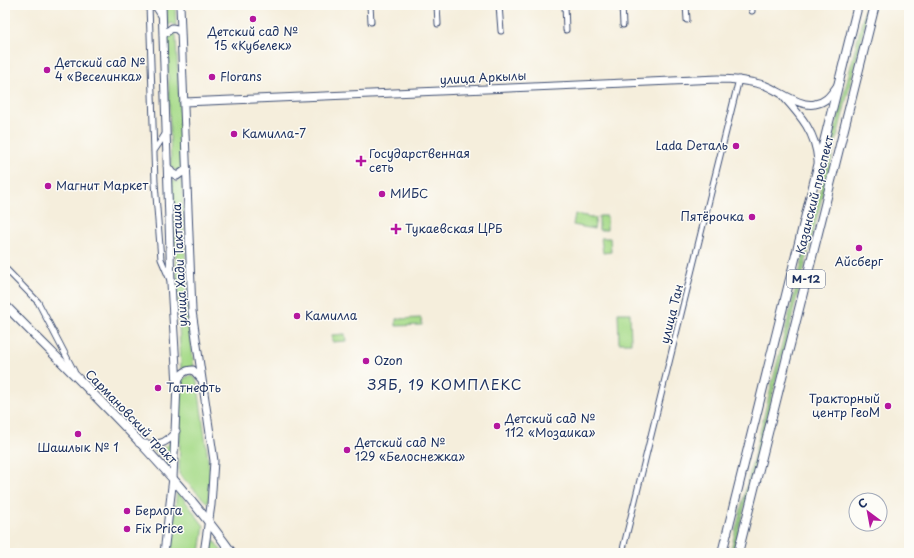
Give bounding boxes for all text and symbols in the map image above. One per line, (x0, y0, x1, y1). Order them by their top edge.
marker: Детский сад № 15 «Кубелек» (248, 14, 258, 24)
place label: Детский сад № 15 «Кубелек» (207, 22, 298, 54)
place label: Детский сад № 4 «Веселинка» (54, 53, 145, 85)
marker: Детский сад № 4 «Веселинка» (42, 65, 52, 75)
street label: улица Аркылы (439, 66, 527, 88)
place label: Florans (220, 67, 262, 85)
marker: Florans (207, 72, 217, 82)
place label: Камилла-7 (242, 124, 306, 142)
marker: Камилла-7 (229, 129, 239, 139)
street label: Казанский проспект (791, 133, 838, 256)
place label: Lada Dеталь (655, 136, 728, 154)
marker: Lada Dеталь (731, 141, 741, 151)
place label: Государственная сеть (369, 144, 470, 176)
marker: Государственная сеть (356, 156, 366, 166)
place label: Магнит Маркет (56, 176, 148, 194)
marker: Магнит Маркет (43, 181, 53, 191)
place label: МИБС (390, 184, 428, 202)
marker: МИБС (377, 189, 387, 199)
street label: улица Хади Такташа (167, 202, 191, 327)
place label: Пятёрочка (681, 207, 744, 225)
marker: Пятёрочка (747, 212, 757, 222)
place label: Тукаевская ЦРБ (405, 219, 502, 237)
marker: Тукаевская ЦРБ (390, 223, 402, 235)
marker: Айсберг (854, 243, 864, 253)
place label: Айсберг (835, 252, 884, 270)
road number: М-12 (787, 270, 825, 288)
street label: улица Тан (655, 282, 687, 345)
place label: Камилла (305, 306, 358, 324)
marker: Камилла (292, 311, 302, 321)
place label: Ozon (374, 351, 403, 369)
marker: Ozon (361, 356, 371, 366)
street label: Сармановский тракт (82, 365, 182, 468)
district label: ЗЯБ, 19 КОМПЛЕКС (368, 374, 522, 395)
place label: Татнефть (166, 378, 222, 396)
marker: Татнефть (153, 383, 163, 393)
place label: Тракторный центр ГеоМ (809, 389, 880, 421)
marker: Тракторный центр ГеоМ (883, 401, 893, 411)
place label: Детский сад № 112 «Мозаика» (504, 409, 595, 441)
marker: Детский сад № 112 «Мозаика» (492, 421, 502, 431)
marker: Шашлык № 1 (73, 429, 83, 439)
place label: Детский сад № 129 «Белоснежка» (354, 433, 465, 465)
place label: Шашлык № 1 (37, 438, 119, 456)
marker: Детский сад № 129 «Белоснежка» (342, 445, 352, 455)
north arrow (848, 492, 888, 532)
text: С (854, 494, 870, 512)
place label: Берлога (135, 501, 183, 519)
marker: Берлога (122, 506, 132, 516)
place label: Fix Price (135, 519, 183, 537)
marker: Fix Price (122, 524, 132, 534)

